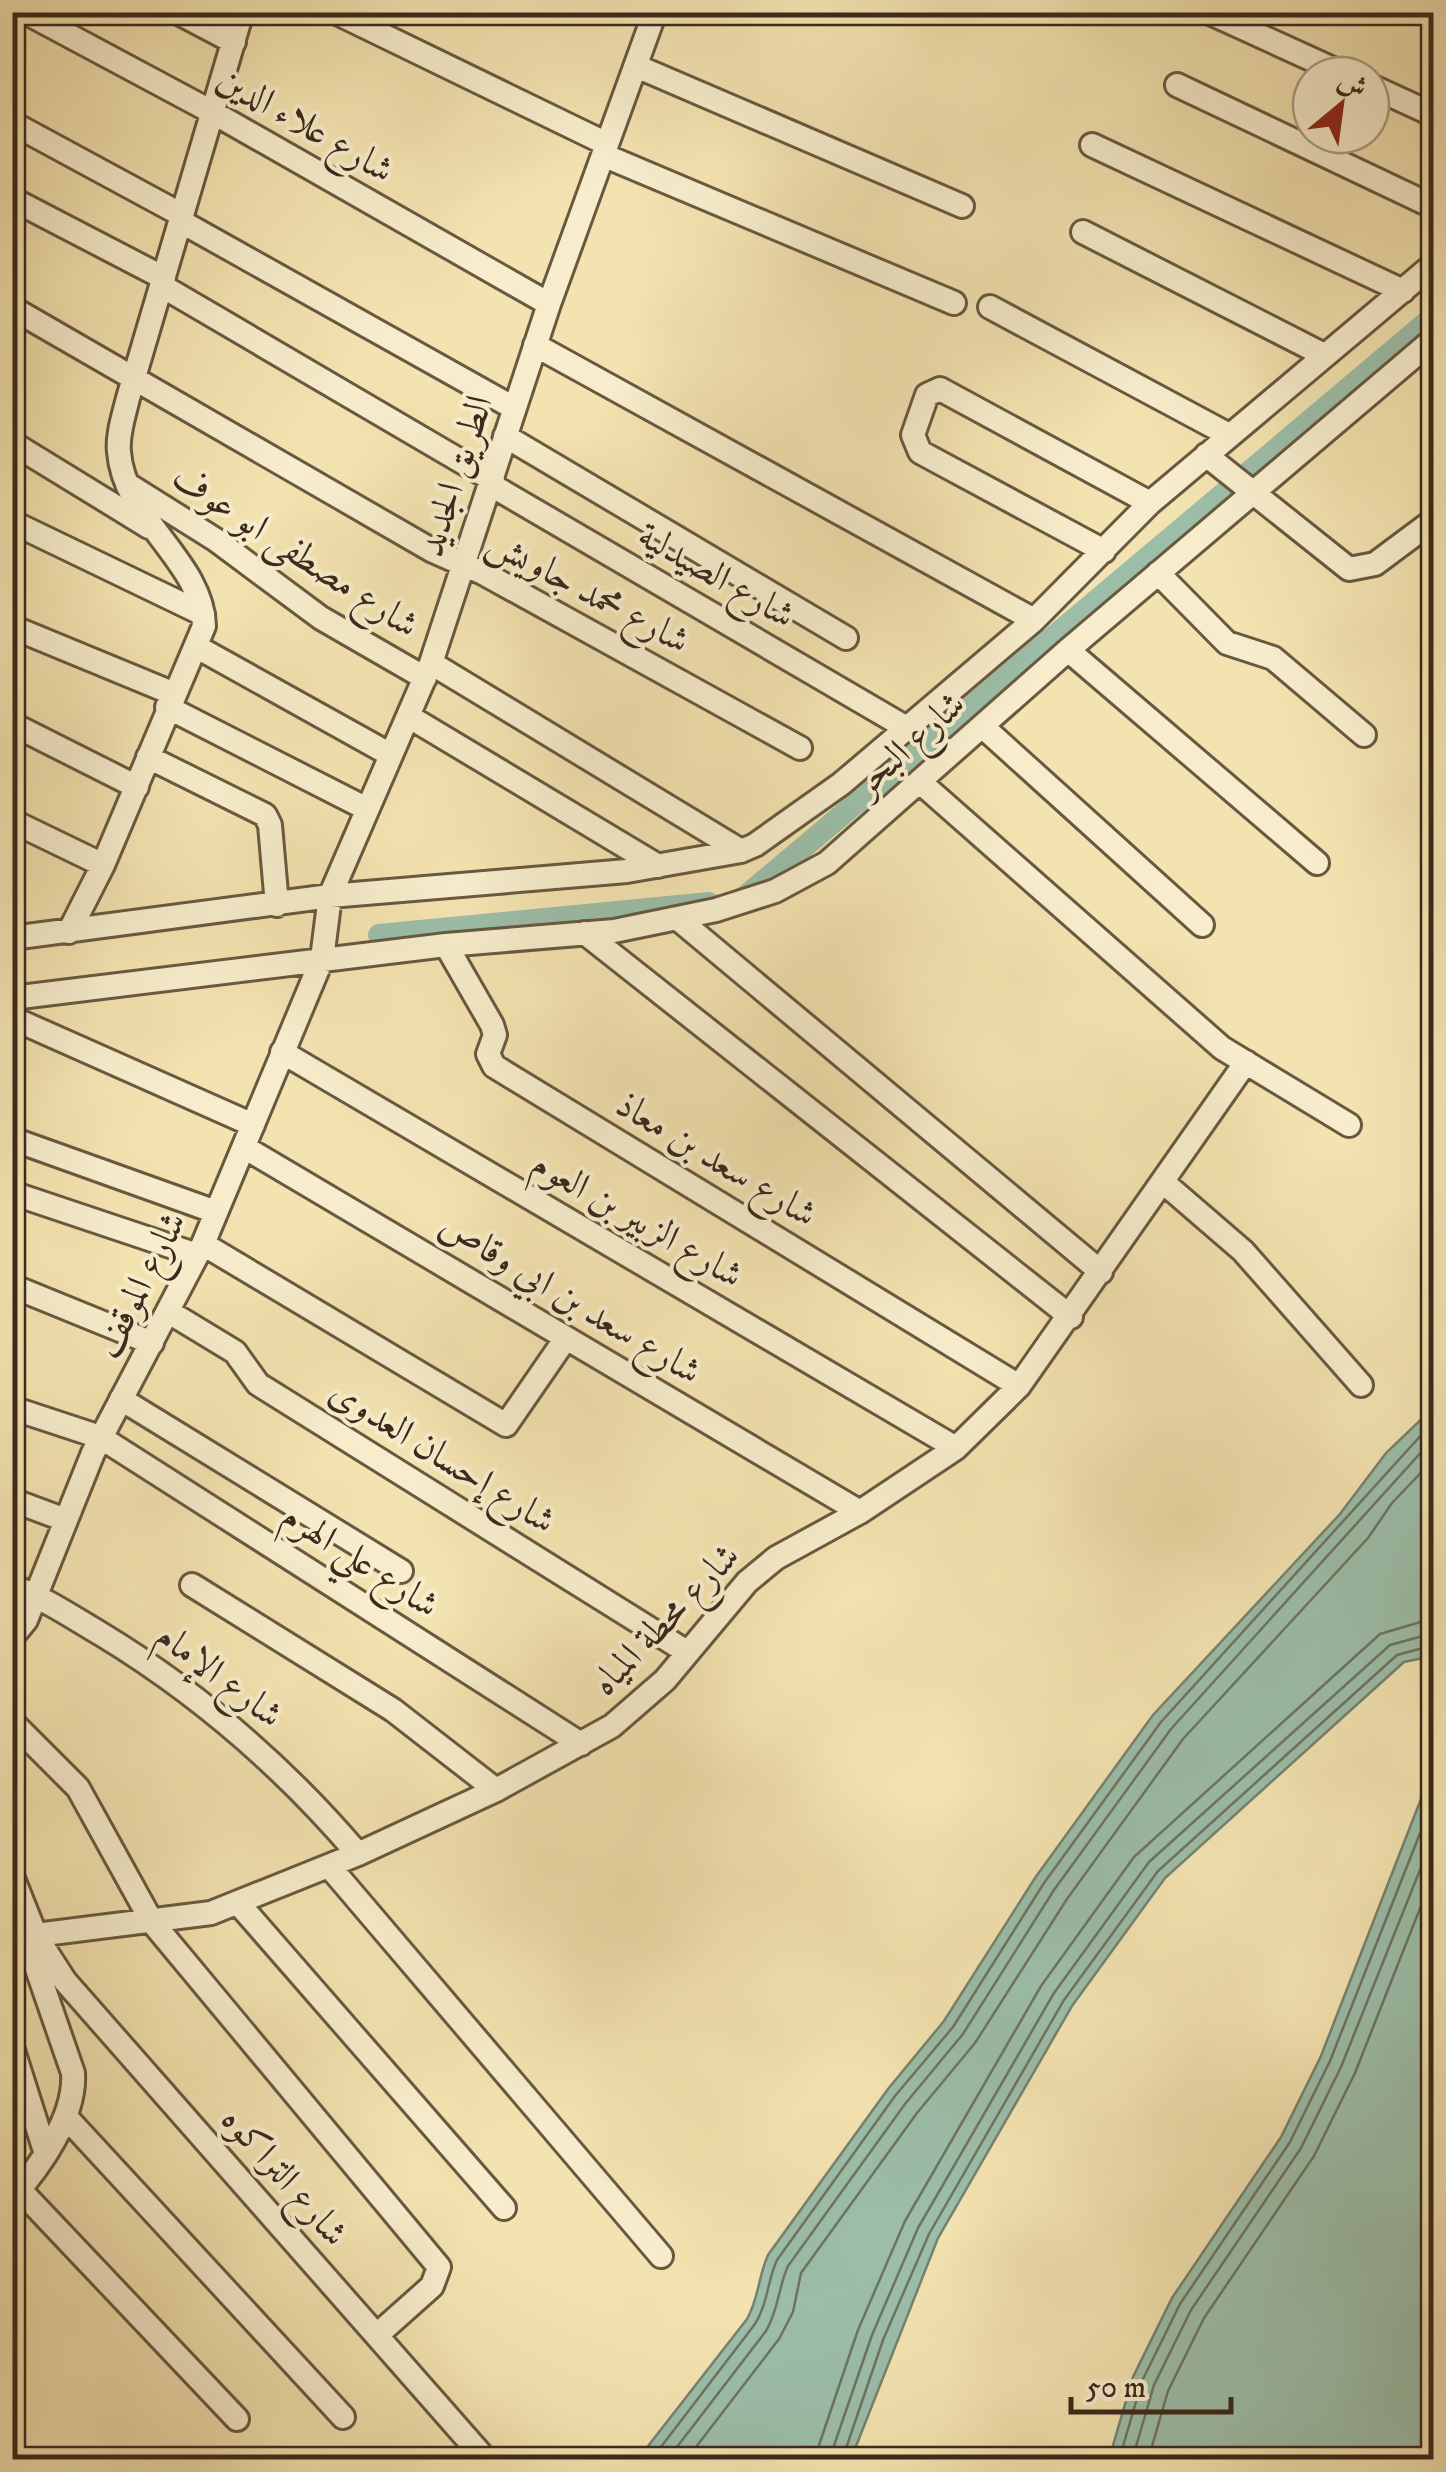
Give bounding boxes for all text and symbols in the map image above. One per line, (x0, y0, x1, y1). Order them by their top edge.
street label: شارع علاء الدين (205, 55, 402, 199)
north arrow (1291, 55, 1391, 155)
text: ش (1332, 62, 1373, 106)
street label: الطريق الجديد (407, 389, 505, 563)
street label: شارع مصطفى ابو عوف (160, 454, 428, 654)
street label: شارع الصيدلية (626, 512, 803, 645)
street label: شارع محمد جاويش (476, 519, 698, 670)
street label: شارع البحر (841, 681, 979, 813)
street label: شارع سعد بن معاذ (604, 1081, 826, 1243)
street label: شارع الزبير بن العوم (519, 1140, 751, 1306)
street label: شارع سعد بن ابي وقاص (427, 1202, 710, 1401)
street label: شارع الموقف (84, 1204, 203, 1369)
street label: شارع إحسان العدوى (317, 1368, 564, 1550)
street label: شارع علي الهرم (266, 1492, 448, 1639)
street label: شارع محطة المياه (581, 1533, 754, 1710)
street label: شارع الإمام (141, 1612, 292, 1745)
street label: شارع التراكوه (206, 2097, 358, 2260)
scale bar (1071, 2352, 1231, 2414)
text: 50 m (1086, 2370, 1146, 2407)

